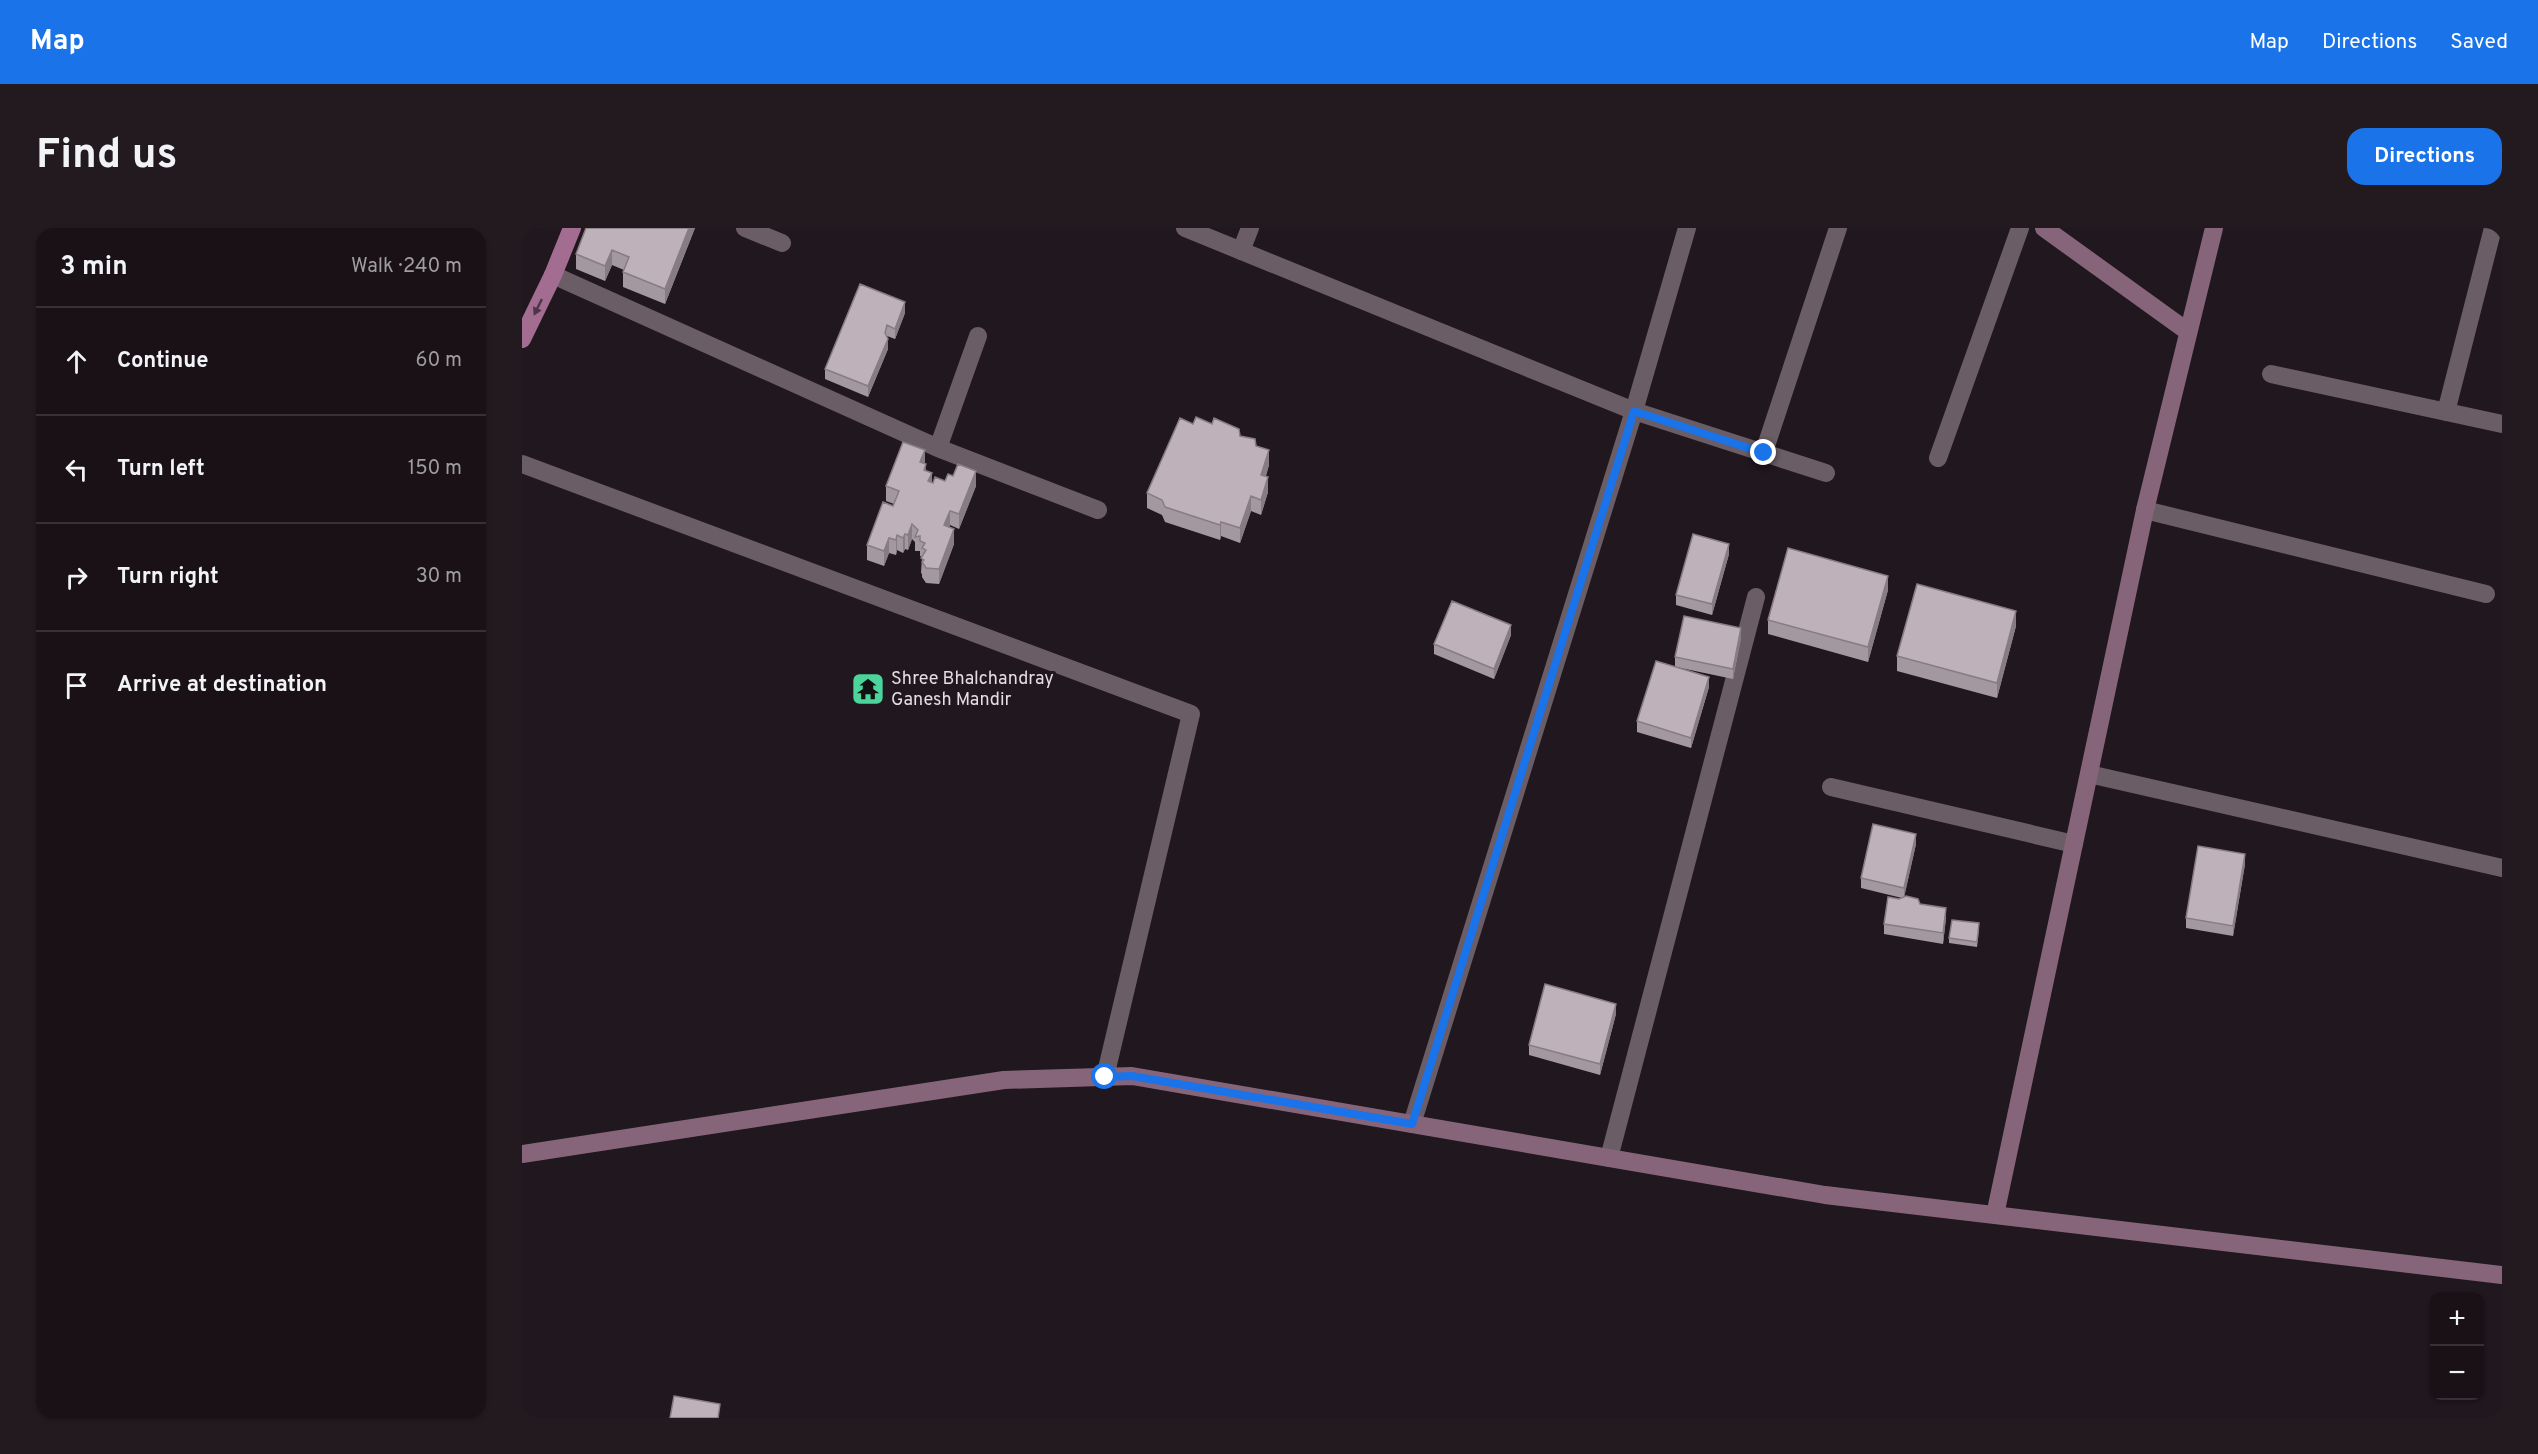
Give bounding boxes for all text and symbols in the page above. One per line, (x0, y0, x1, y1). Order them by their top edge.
text: Map (30, 24, 85, 60)
text: Map (2249, 29, 2289, 56)
text: Directions (2322, 29, 2417, 56)
text: Saved (2450, 29, 2508, 56)
button: Directions (2347, 128, 2502, 185)
text: Find us (36, 130, 177, 183)
text: 3 min (60, 251, 128, 284)
text: Walk · 240 m (351, 254, 462, 280)
one-way arrow (533, 299, 542, 316)
icon: ahead (60, 345, 93, 378)
text: Continue (117, 348, 208, 375)
text: 60 m (416, 348, 462, 374)
route end (1750, 439, 1776, 465)
icon: left (60, 453, 93, 486)
text: Turn left (117, 456, 205, 483)
text: 150 m (408, 456, 462, 482)
icon: right (60, 561, 93, 594)
text: Turn right (117, 564, 219, 591)
text: 30 m (416, 564, 462, 590)
place label: Shree Bhalchandray Ganesh Mandir (891, 668, 1054, 712)
icon: arrive (60, 669, 93, 702)
temple icon: Shree Bhalchandray Ganesh Mandir (850, 671, 886, 707)
text: Arrive at destination (117, 672, 327, 699)
route start (1091, 1063, 1117, 1089)
map controls (2430, 1292, 2484, 1400)
button: + (2430, 1292, 2484, 1346)
button: − (2430, 1346, 2484, 1400)

